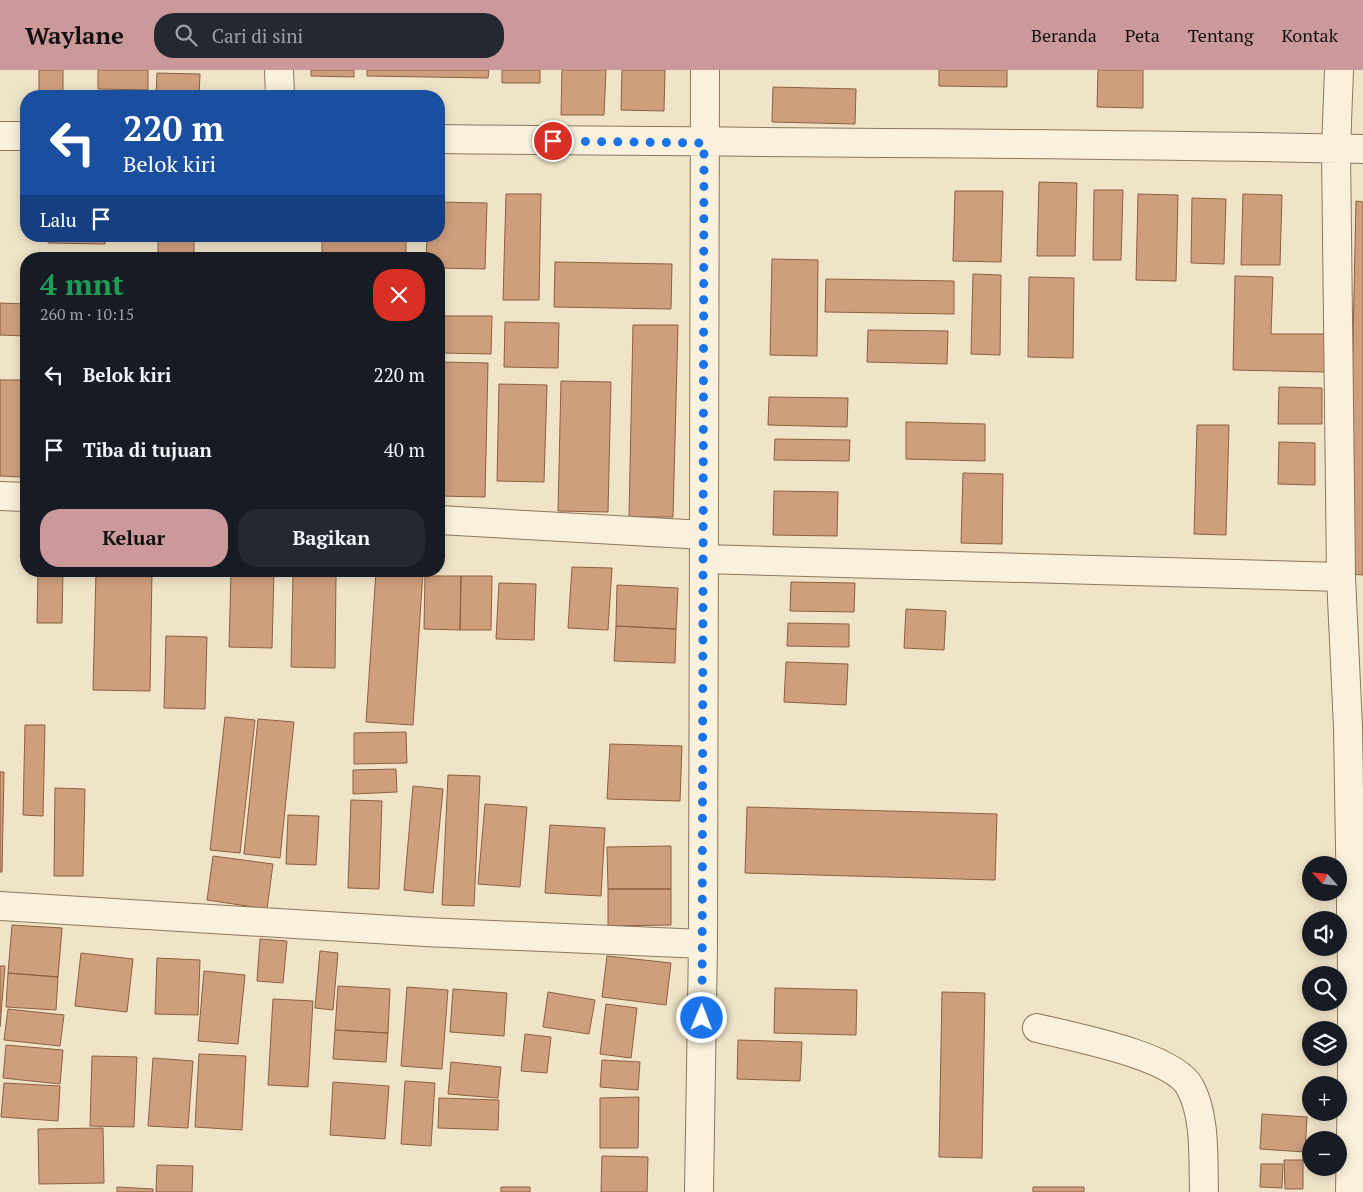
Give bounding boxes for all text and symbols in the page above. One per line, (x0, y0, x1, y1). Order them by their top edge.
search box (154, 13, 504, 58)
text: Waylane (25, 19, 124, 51)
icon: search (172, 21, 200, 49)
text: Cari di sini (212, 23, 303, 48)
text: Beranda (1031, 23, 1097, 47)
text: Peta (1125, 23, 1160, 47)
text: Tentang (1188, 23, 1254, 47)
text: Kontak (1282, 23, 1338, 47)
text: 220 m (123, 105, 224, 151)
icon: left (40, 110, 105, 175)
pin (532, 120, 574, 162)
icon: arrive (539, 127, 567, 155)
text: Belok kiri (123, 149, 216, 178)
icon: arrive (87, 205, 115, 233)
text: Lalu (40, 207, 77, 232)
text: 4 mnt (40, 264, 124, 304)
button: close (373, 269, 425, 321)
text: 260 m · 10:15 (40, 303, 134, 325)
icon: left (40, 361, 68, 389)
text: Belok kiri (83, 362, 171, 387)
text: 220 m (374, 362, 425, 387)
icon: arrive (40, 436, 68, 464)
text: Tiba di tujuan (83, 437, 212, 462)
text: 40 m (384, 437, 425, 462)
button: Keluar (40, 509, 228, 567)
button: Bagikan (238, 509, 425, 567)
north arrow (1302, 856, 1348, 901)
map controls (1302, 856, 1347, 1176)
button: sound (1302, 911, 1347, 956)
button: search (1302, 966, 1347, 1011)
position arrow (675, 991, 727, 1043)
button: layers (1302, 1021, 1347, 1066)
button: + (1302, 1076, 1347, 1121)
button: − (1302, 1131, 1347, 1176)

